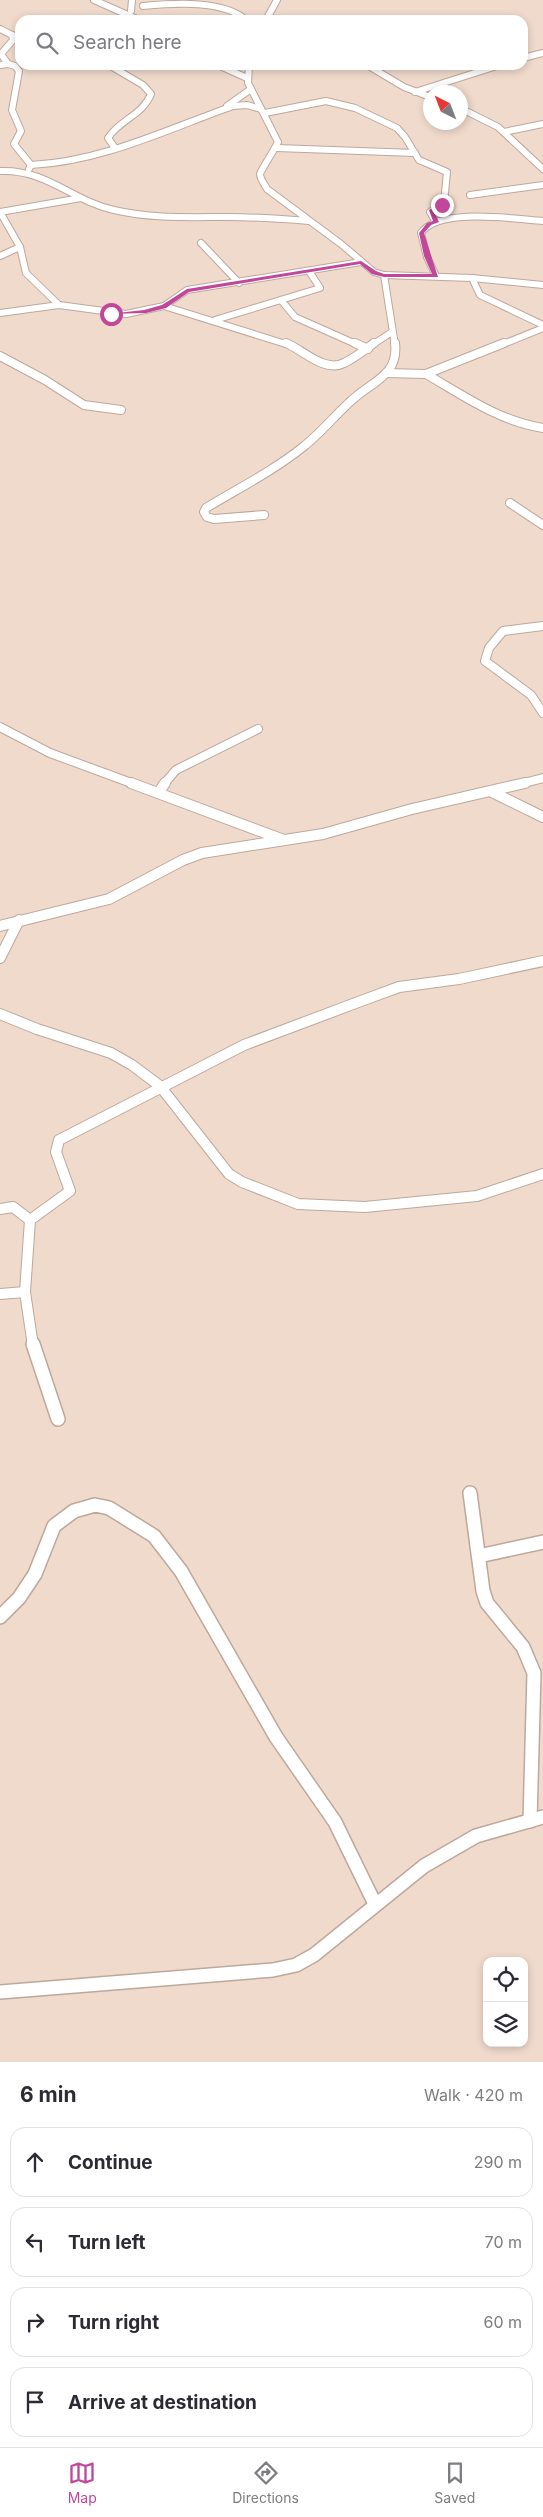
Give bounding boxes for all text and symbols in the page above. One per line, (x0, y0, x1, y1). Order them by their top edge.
search box (15, 15, 528, 70)
icon: search (33, 29, 61, 57)
text: Search here (73, 31, 182, 54)
north arrow (423, 85, 468, 130)
route end (431, 194, 454, 217)
route start (100, 303, 123, 326)
map controls (483, 1957, 528, 2047)
button: locate (483, 1957, 528, 2002)
button: layers (483, 2002, 528, 2047)
text: 6 min (20, 2082, 77, 2107)
text: Walk · 420 m (424, 2085, 523, 2105)
icon: ahead (21, 2148, 49, 2176)
text: Continue (68, 2151, 153, 2174)
text: 290 m (474, 2152, 522, 2172)
icon: left (21, 2228, 49, 2256)
text: Turn left (68, 2231, 146, 2254)
text: 70 m (485, 2232, 522, 2252)
icon: right (21, 2308, 49, 2336)
text: Turn right (68, 2311, 159, 2334)
text: 60 m (483, 2312, 522, 2332)
icon: arrive (21, 2388, 49, 2416)
text: Arrive at destination (68, 2391, 257, 2414)
tab: Map (68, 2459, 97, 2506)
tab: Directions (232, 2459, 299, 2506)
tab: Saved (434, 2459, 475, 2506)

